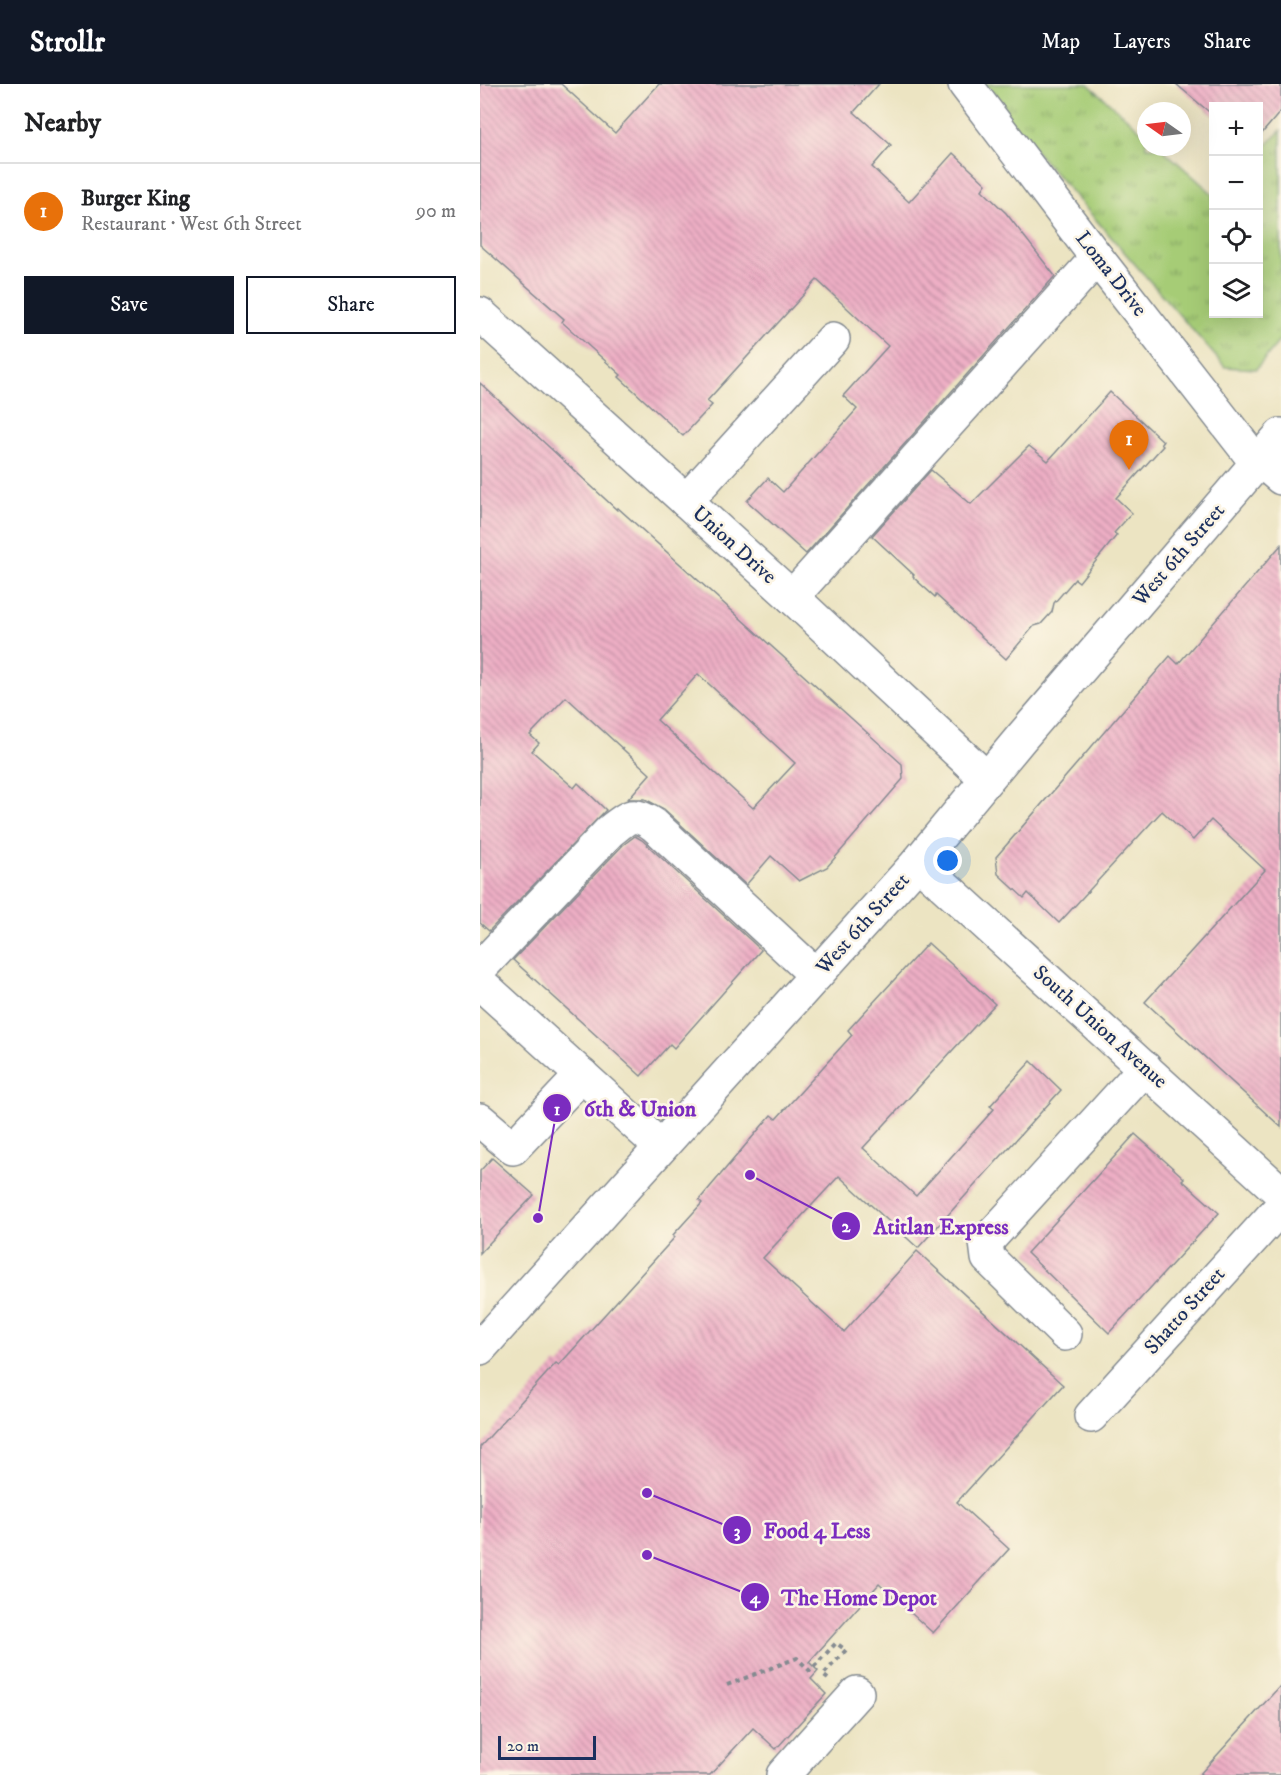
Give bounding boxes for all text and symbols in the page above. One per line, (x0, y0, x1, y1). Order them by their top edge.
text: Strollr (30, 25, 105, 60)
text: Map (1041, 29, 1080, 55)
text: Layers (1113, 29, 1171, 55)
text: Share (1204, 29, 1251, 55)
north arrow (1137, 102, 1191, 156)
map controls (1209, 102, 1263, 318)
button: + (1209, 102, 1263, 156)
text: Nearby (24, 107, 101, 140)
button: − (1209, 156, 1263, 210)
text: Burger King (81, 185, 190, 212)
text: 1 (40, 199, 47, 224)
text: 90 m (416, 199, 456, 224)
button: locate (1209, 210, 1263, 264)
text: Restaurant · West 6th Street (81, 212, 302, 237)
street label: Loma Drive (1070, 226, 1153, 322)
button: layers (1209, 264, 1263, 318)
button: Save (24, 276, 234, 334)
button: Share (246, 276, 456, 334)
pin: 1 (1110, 420, 1148, 470)
street label: West 6th Street (1127, 498, 1231, 613)
street label: Union Drive (686, 500, 782, 590)
your location (933, 846, 962, 875)
street label: West 6th Street (810, 868, 916, 981)
street label: South Union Avenue (1027, 960, 1173, 1094)
callout: 6th & Union (542, 1088, 708, 1128)
text: 6th & Union (584, 1096, 697, 1123)
text: 1 (554, 1099, 561, 1121)
callout: Atitlan Express (831, 1206, 1020, 1246)
text: Atitlan Express (872, 1214, 1009, 1241)
text: 2 (842, 1216, 852, 1238)
street label: Shatto Street (1139, 1262, 1231, 1360)
callout: Food 4 Less (722, 1510, 883, 1550)
text: Food 4 Less (764, 1518, 871, 1545)
text: 3 (734, 1521, 741, 1543)
callout: The Home Depot (740, 1577, 949, 1617)
text: The Home Depot (780, 1585, 937, 1612)
text: 4 (749, 1587, 761, 1609)
scale bar (498, 1733, 596, 1760)
text: 20 m (507, 1736, 539, 1756)

